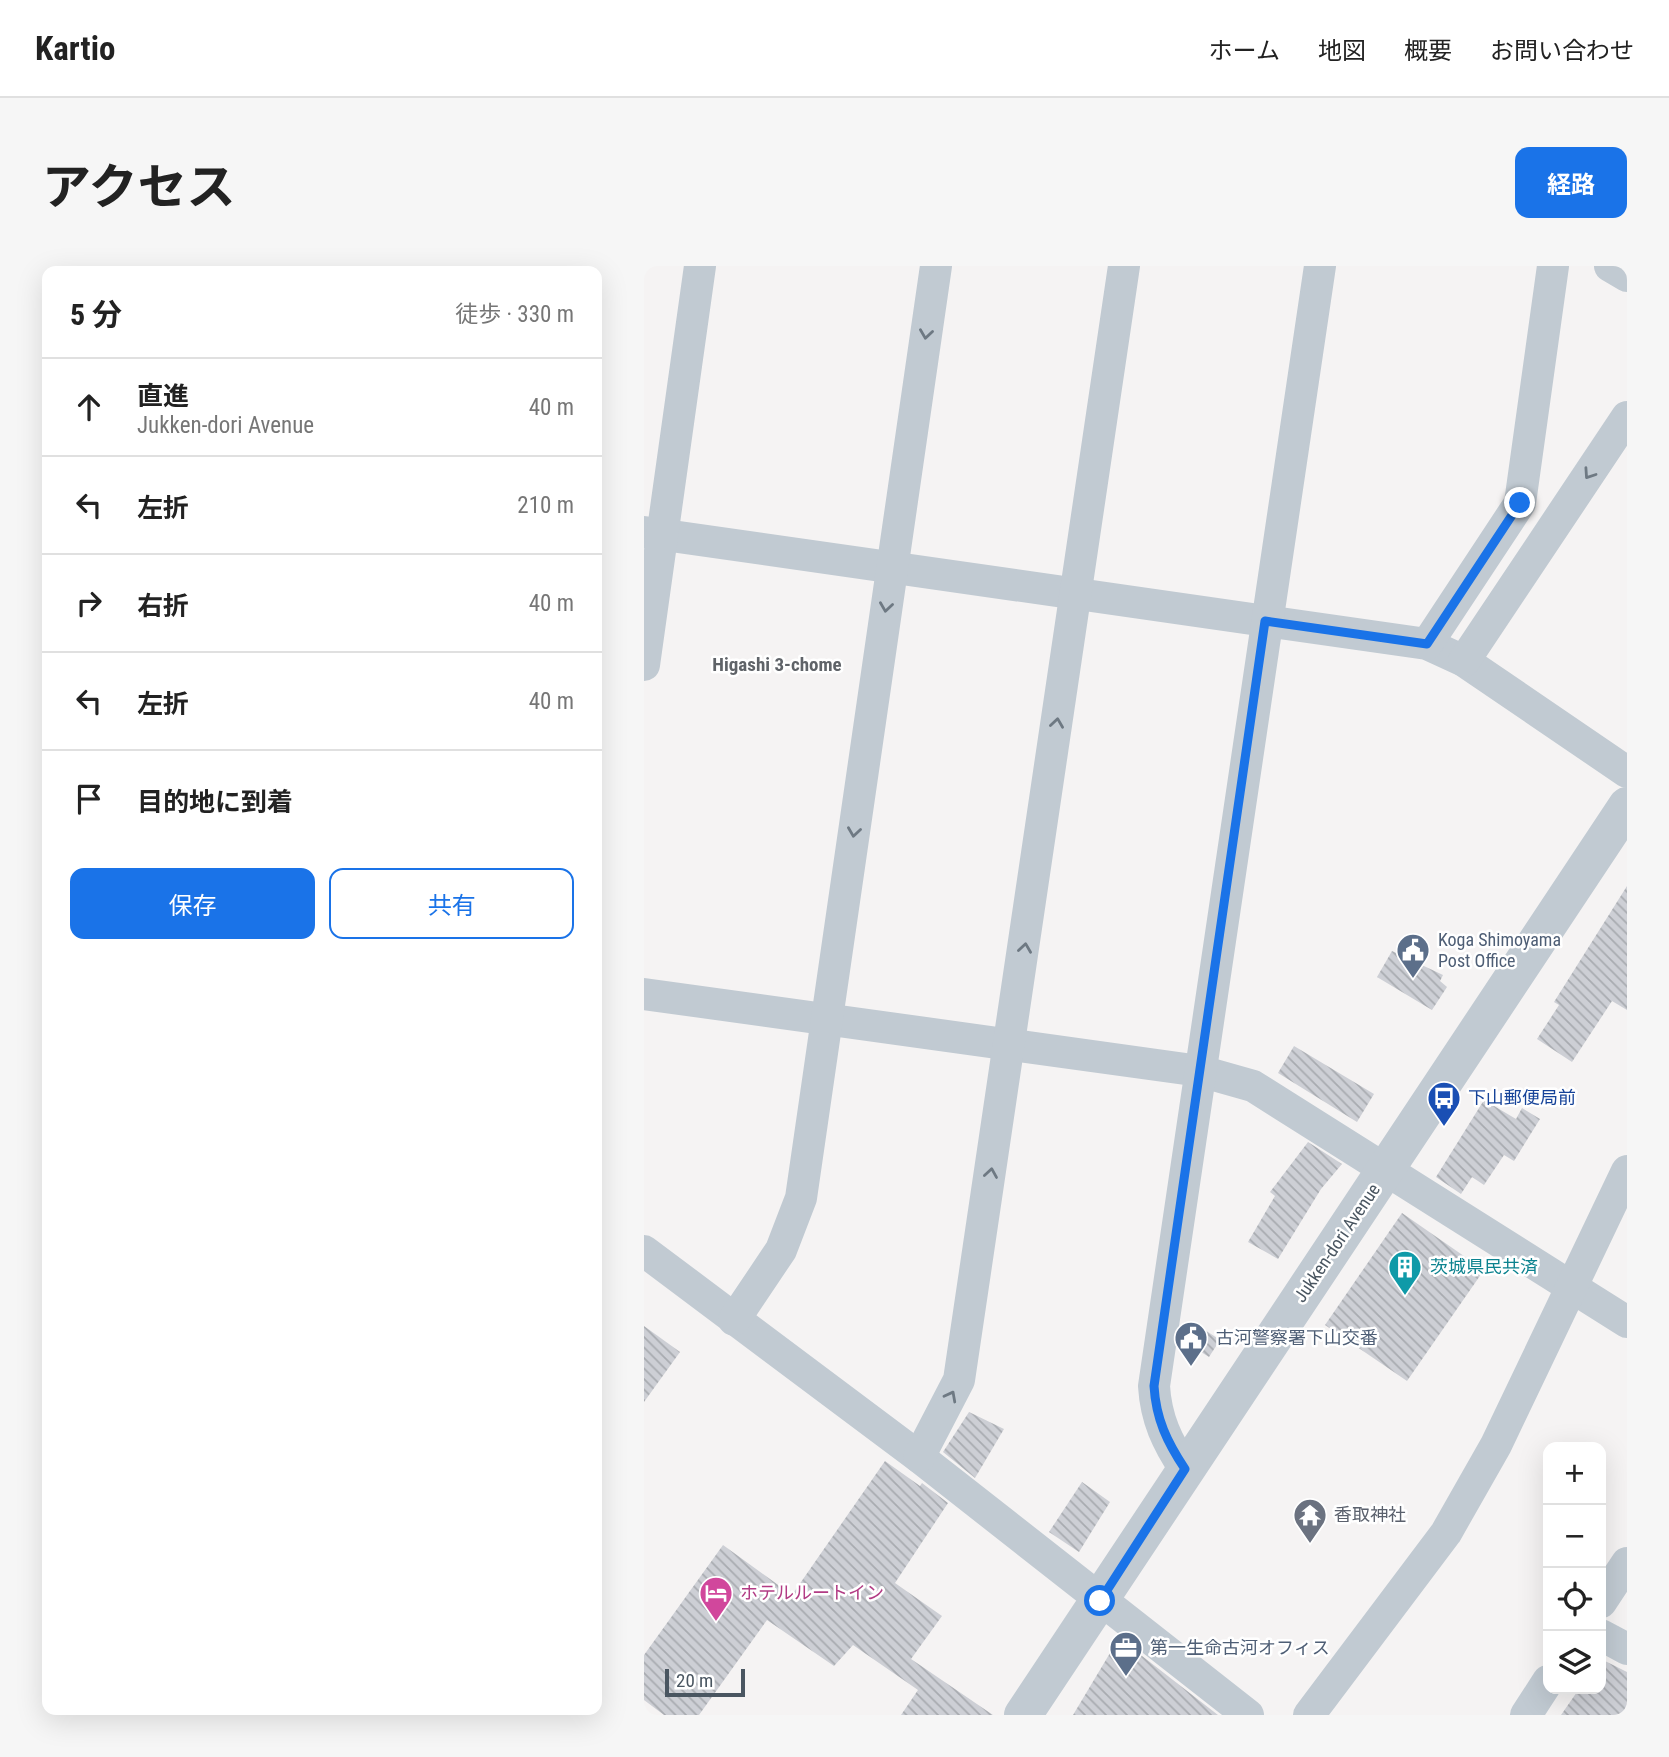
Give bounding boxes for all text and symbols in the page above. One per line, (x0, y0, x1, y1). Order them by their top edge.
text: Kartio (35, 29, 115, 68)
text: ホーム (1209, 37, 1280, 65)
text: 地図 (1318, 37, 1366, 65)
text: 概要 (1404, 37, 1452, 65)
text: お問い合わせ (1490, 37, 1634, 65)
button: 経路 (1515, 147, 1627, 218)
text: アクセス (42, 159, 236, 216)
text: 5 分 (70, 297, 122, 332)
text: 徒歩 · 330 m (455, 301, 574, 328)
one-way arrow (919, 328, 934, 339)
text: 直進 (137, 381, 189, 411)
icon: ahead (70, 388, 108, 426)
text: 40 m (529, 394, 574, 421)
text: Jukken-dori Avenue (137, 412, 314, 439)
one-way arrow (1584, 466, 1597, 479)
icon: left (70, 486, 108, 524)
route end (1504, 487, 1535, 518)
text: 210 m (517, 492, 574, 519)
text: 左折 (137, 493, 189, 523)
icon: right (70, 584, 108, 622)
text: 40 m (529, 590, 574, 617)
text: 右折 (137, 591, 189, 621)
one-way arrow (879, 601, 894, 613)
district label: Higashi 3-chome (712, 653, 842, 676)
icon: left (70, 682, 108, 720)
text: 40 m (529, 688, 574, 715)
text: 左折 (137, 689, 189, 719)
one-way arrow (1049, 717, 1064, 729)
icon: arrive (70, 780, 108, 818)
text: 目的地に到着 (137, 787, 293, 817)
one-way arrow (846, 826, 861, 838)
button: 保存 (70, 868, 315, 939)
button: 共有 (329, 868, 574, 939)
place label: Koga Shimoyama Post Office (1438, 929, 1561, 971)
public building icon: Koga Shimoyama Post Office (1394, 931, 1432, 980)
one-way arrow (1017, 943, 1032, 954)
bus stop icon: 下山郵便局前 (1425, 1079, 1463, 1128)
place label: 下山郵便局前 (1468, 1087, 1576, 1108)
one-way arrow (983, 1168, 998, 1179)
street label: Jukken-dori Avenue (1289, 1179, 1384, 1306)
building icon: 茨城県民共済 (1386, 1248, 1424, 1297)
place label: 茨城県民共済 (1430, 1256, 1538, 1277)
public building icon: 古河警察署下山交番 (1172, 1319, 1210, 1368)
place label: 古河警察署下山交番 (1216, 1327, 1378, 1348)
one-way arrow (942, 1391, 956, 1404)
map controls (1543, 1442, 1606, 1694)
button: + (1543, 1442, 1606, 1505)
temple icon: 香取神社 (1291, 1496, 1329, 1545)
place label: 香取神社 (1334, 1504, 1406, 1525)
button: − (1543, 1505, 1606, 1568)
button: locate (1543, 1568, 1606, 1631)
hotel icon: ホテルルートイン (697, 1574, 735, 1623)
place label: ホテルルートイン (740, 1582, 884, 1603)
route start (1084, 1585, 1115, 1616)
office icon: 第一生命古河オフィス (1107, 1629, 1145, 1678)
button: layers (1543, 1631, 1606, 1694)
place label: 第一生命古河オフィス (1150, 1637, 1330, 1658)
scale bar (665, 1666, 746, 1698)
text: 20 m (676, 1669, 713, 1692)

